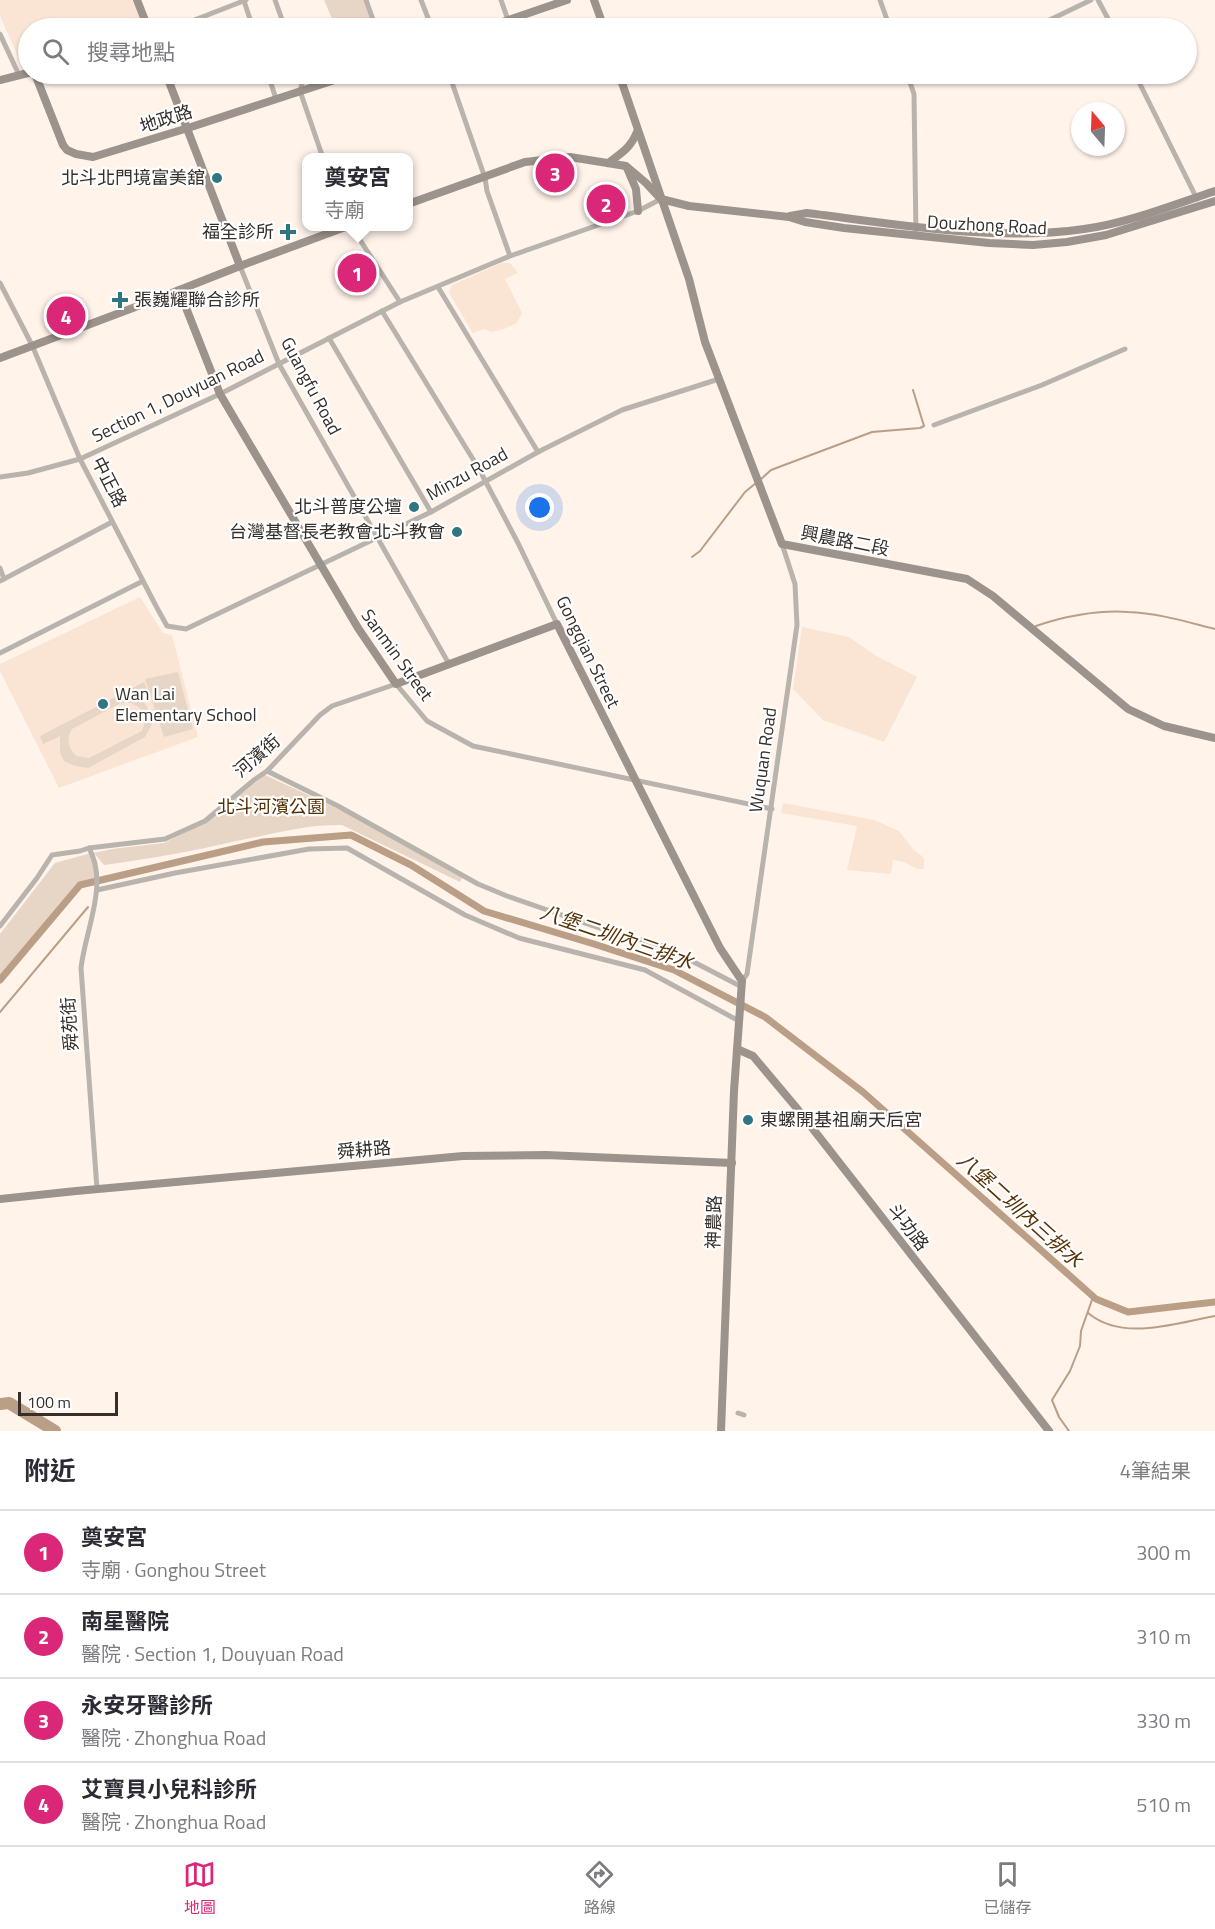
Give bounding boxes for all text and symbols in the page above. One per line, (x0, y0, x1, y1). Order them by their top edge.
search box (18, 18, 1197, 84)
icon: search (39, 35, 72, 68)
text: 搜尋地點 (87, 35, 175, 69)
street label: 地政路 (136, 97, 196, 140)
north arrow (1071, 102, 1125, 156)
pin: 3 (536, 150, 574, 195)
popup (302, 153, 413, 231)
text: 奠安宮 (324, 160, 391, 194)
place label: 北斗北門境富美舘 (61, 164, 205, 191)
marker: 北斗北門境富美舘 (210, 171, 224, 185)
pin: 2 (586, 182, 626, 226)
text: 寺廟 (324, 194, 364, 225)
street label: Douzhong Road (926, 208, 1048, 241)
place label: 福全診所 (202, 218, 274, 245)
marker: 福全診所 (279, 223, 297, 241)
pin: 1 (338, 250, 376, 296)
place label: 張巍耀聯合診所 (134, 286, 260, 313)
marker: 張巍耀聯合診所 (111, 291, 129, 309)
pin: 4 (46, 294, 86, 338)
street label: Guangfu Road (274, 332, 348, 439)
street label: Section 1, Douyuan Road (87, 342, 268, 449)
street label: Minzu Road (421, 440, 512, 507)
street label: 中正路 (85, 452, 134, 512)
place label: 北斗普度公壇 (294, 493, 402, 520)
your location (525, 493, 554, 522)
marker: 北斗普度公壇 (407, 500, 421, 514)
place label: 台灣基督長老教會北斗教會 (229, 518, 445, 545)
street label: 興農路二段 (798, 519, 892, 562)
marker: 台灣基督長老教會北斗教會 (450, 525, 464, 539)
street label: Gongqian Street (550, 591, 628, 713)
street label: Sanmin Street (355, 603, 440, 707)
place label: Wan Lai Elementary School (115, 680, 257, 728)
marker: Wan Lai Elementary School (96, 697, 110, 711)
street label: Wuquan Road (742, 706, 783, 814)
street label: 河濱街 (227, 728, 286, 784)
park label: 北斗河濱公園 (217, 793, 325, 820)
water label: 八堡二圳內三排水 (536, 896, 699, 978)
street label: 舜苑街 (54, 996, 85, 1052)
place label: 東螺開基祖廟天后宮 (760, 1106, 922, 1133)
marker: 東螺開基祖廟天后宮 (741, 1113, 755, 1127)
street label: 舜耕路 (336, 1134, 392, 1165)
water label: 八堡二圳內三排水 (951, 1145, 1091, 1275)
street label: 神農路 (699, 1195, 728, 1249)
street label: 斗功路 (881, 1197, 936, 1256)
scale bar (18, 1389, 118, 1416)
text: 100 m (27, 1390, 71, 1414)
text: 附近 (24, 1451, 76, 1490)
text: 4筆結果 (1120, 1455, 1191, 1486)
text: 奠安宮 (81, 1520, 147, 1554)
text: 1 (38, 1537, 49, 1568)
text: 300 m (1136, 1537, 1191, 1568)
text: 寺廟 · Gonghou Street (81, 1554, 266, 1585)
text: 南星醫院 (81, 1604, 169, 1638)
text: 2 (38, 1621, 49, 1652)
text: 310 m (1136, 1621, 1191, 1652)
text: 醫院 · Section 1, Douyuan Road (81, 1638, 344, 1669)
text: 永安牙醫診所 (81, 1688, 213, 1722)
text: 3 (38, 1705, 49, 1736)
text: 330 m (1136, 1705, 1191, 1736)
text: 醫院 · Zhonghua Road (81, 1722, 266, 1753)
text: 艾寶貝小兒科診所 (81, 1772, 257, 1806)
text: 4 (38, 1789, 49, 1820)
text: 510 m (1136, 1789, 1191, 1820)
text: 醫院 · Zhonghua Road (81, 1806, 266, 1837)
tab: 地圖 (183, 1858, 216, 1919)
tab: 路線 (583, 1858, 616, 1919)
tab: 已儲存 (983, 1858, 1031, 1919)

